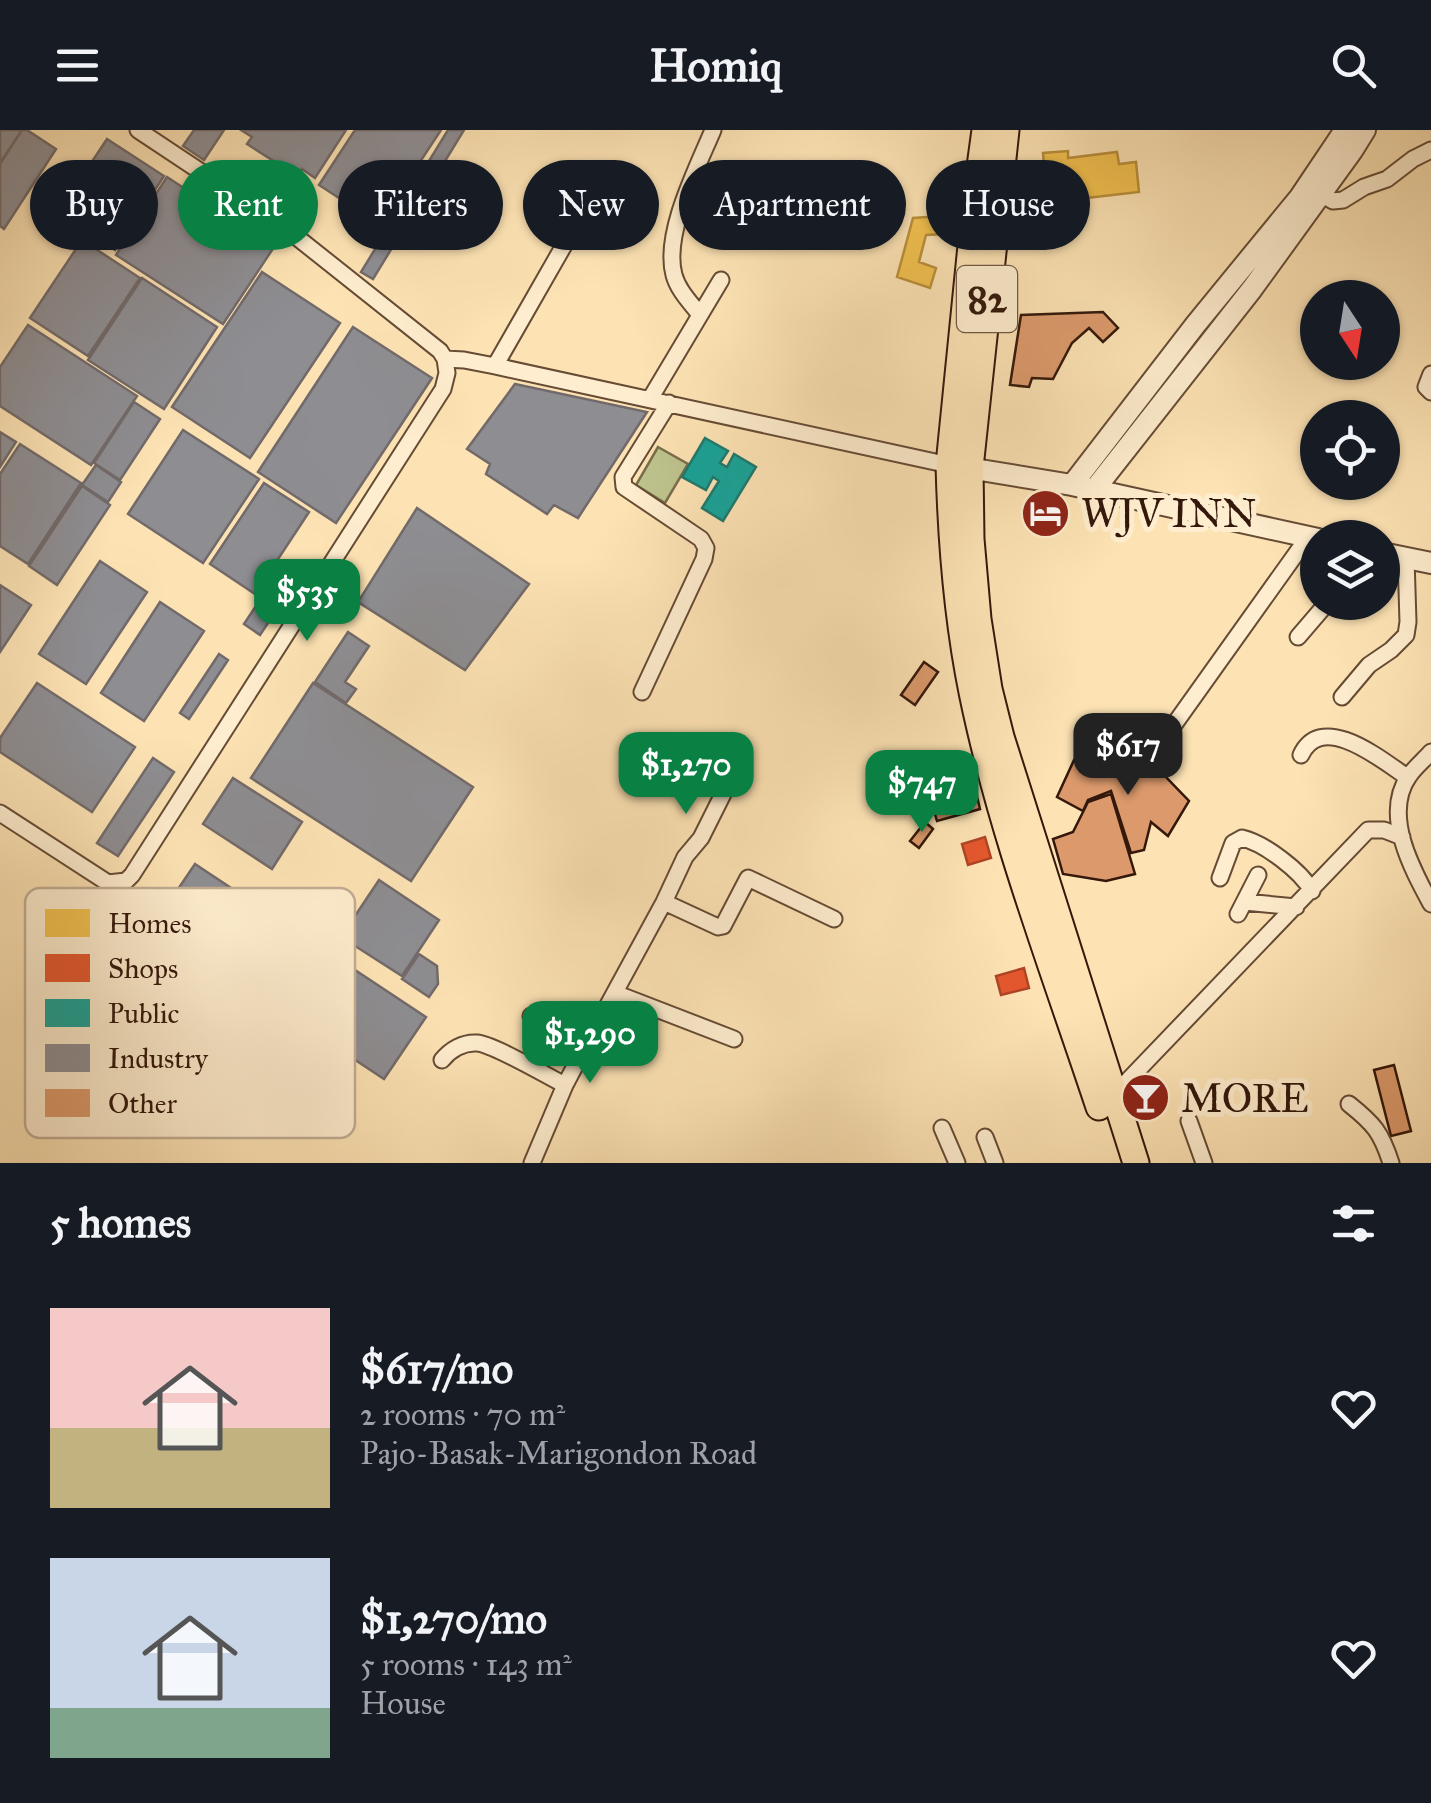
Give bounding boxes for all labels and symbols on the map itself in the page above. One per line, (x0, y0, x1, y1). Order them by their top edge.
road number: 82 (957, 266, 1017, 332)
north arrow (1300, 280, 1400, 380)
hotel icon: WJV INN (1020, 487, 1072, 539)
place label: WJV INN (1081, 489, 1257, 538)
pin: $535 (248, 559, 366, 644)
pin: $617 (1069, 713, 1187, 798)
pin: $1,270 (605, 732, 767, 817)
pin: $747 (863, 750, 981, 835)
legend (25, 888, 355, 1138)
text: Homes (108, 906, 191, 941)
text: Shops (108, 951, 178, 986)
text: Public (108, 996, 179, 1031)
pin: $1,290 (509, 1001, 671, 1086)
text: Industry (108, 1041, 209, 1076)
bar icon: MORE (1120, 1072, 1172, 1124)
place label: MORE (1181, 1074, 1309, 1123)
text: Other (108, 1086, 177, 1121)

